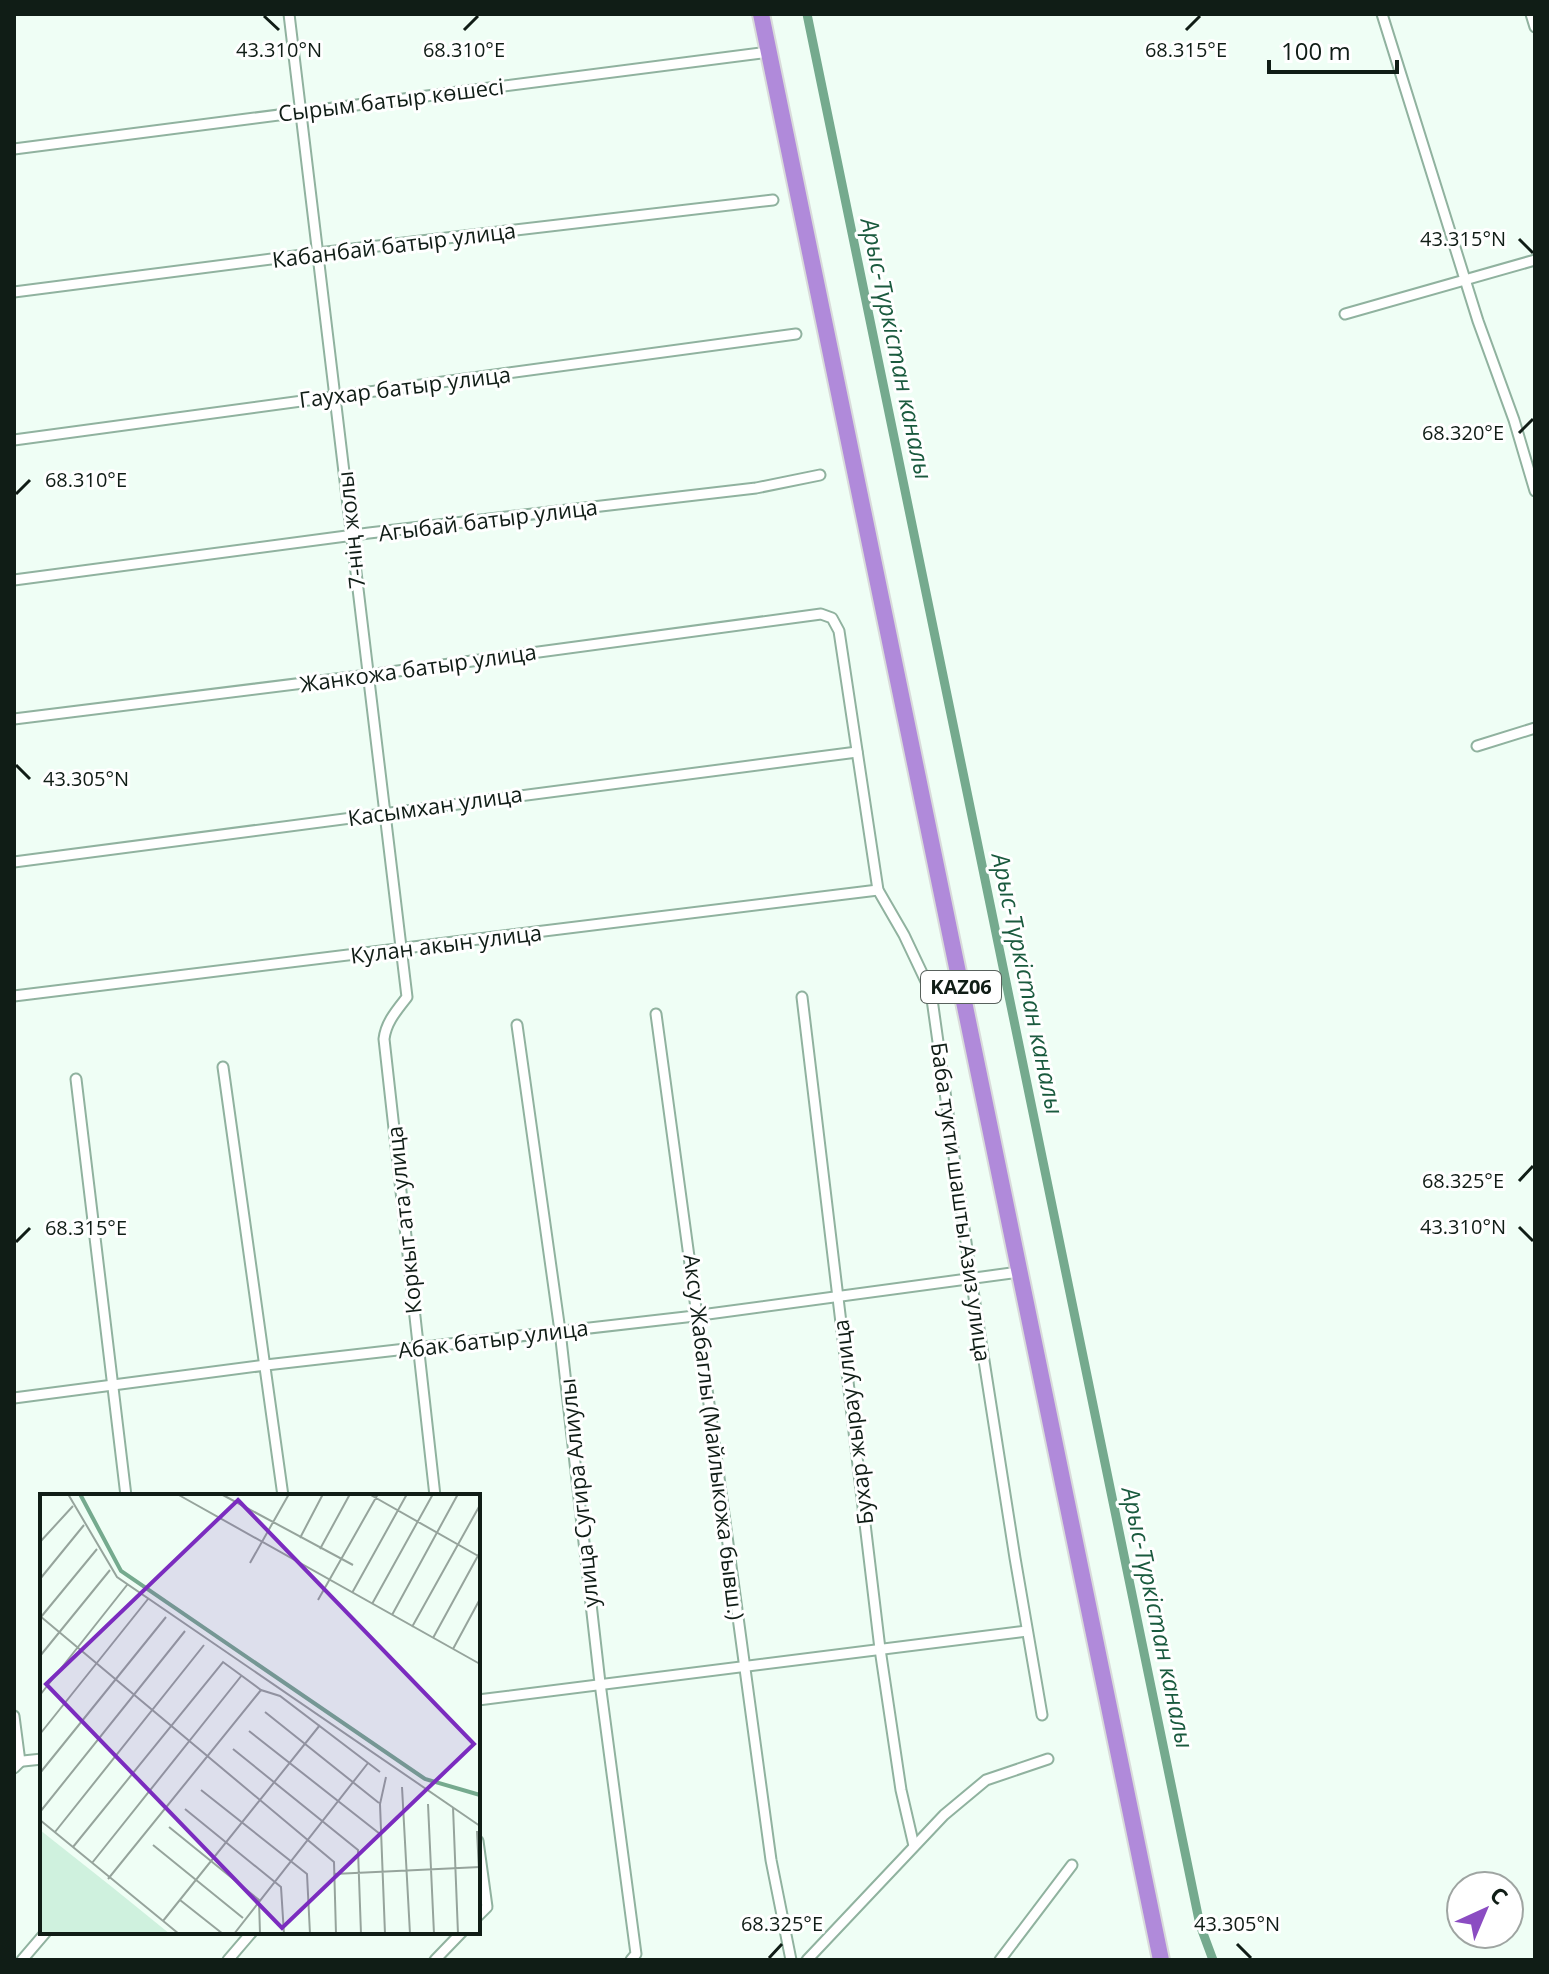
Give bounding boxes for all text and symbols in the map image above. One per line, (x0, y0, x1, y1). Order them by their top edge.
scale bar (1269, 24, 1397, 74)
text: 100 m (1281, 34, 1351, 67)
text: 43.310°N (236, 36, 322, 63)
text: 68.310°E (423, 36, 505, 63)
text: 68.315°E (1145, 36, 1227, 63)
street label: Сырым батыр көшесі (276, 70, 506, 128)
water label: Арыс-Түркістан каналы (853, 213, 941, 482)
street label: Кабанбай батыр улица (270, 214, 517, 274)
text: 43.315°N (1420, 225, 1506, 252)
street label: Гаухар батыр улица (297, 358, 512, 414)
text: 68.320°E (1422, 419, 1504, 446)
text: 68.310°E (45, 466, 127, 493)
street label: 7-нің жолы (329, 470, 371, 590)
street label: Агыбай батыр улица (377, 491, 599, 547)
street label: Жанкожа батыр улица (298, 636, 538, 698)
text: 43.305°N (43, 765, 129, 792)
street label: Касымхан улица (346, 778, 524, 832)
water label: Арыс-Түркістан каналы (984, 848, 1072, 1117)
street label: Кулан акын улица (348, 916, 543, 970)
road number: KАZ06 (921, 971, 1001, 1003)
street label: Баба тукти шашты Азиз улица (925, 1040, 999, 1364)
street label: Коркыт ата улица (378, 1125, 428, 1315)
text: 68.325°E (1422, 1167, 1504, 1194)
text: 43.310°N (1420, 1213, 1506, 1240)
text: 68.315°E (45, 1214, 127, 1241)
street label: Аксу Жабаглы (Майлыкожа бывш.) (678, 1252, 752, 1622)
street label: Абак батыр улица (396, 1311, 590, 1365)
street label: Бухар жырау улица (825, 1318, 879, 1526)
street label: улица Сугира Алиулы (551, 1377, 605, 1609)
water label: Арыс-Түркістан каналы (1114, 1482, 1202, 1751)
inset map (40, 1494, 480, 1934)
north arrow (1445, 1870, 1525, 1950)
text: С (1484, 1879, 1515, 1911)
text: 68.325°E (741, 1910, 823, 1937)
text: 43.305°N (1194, 1910, 1280, 1937)

